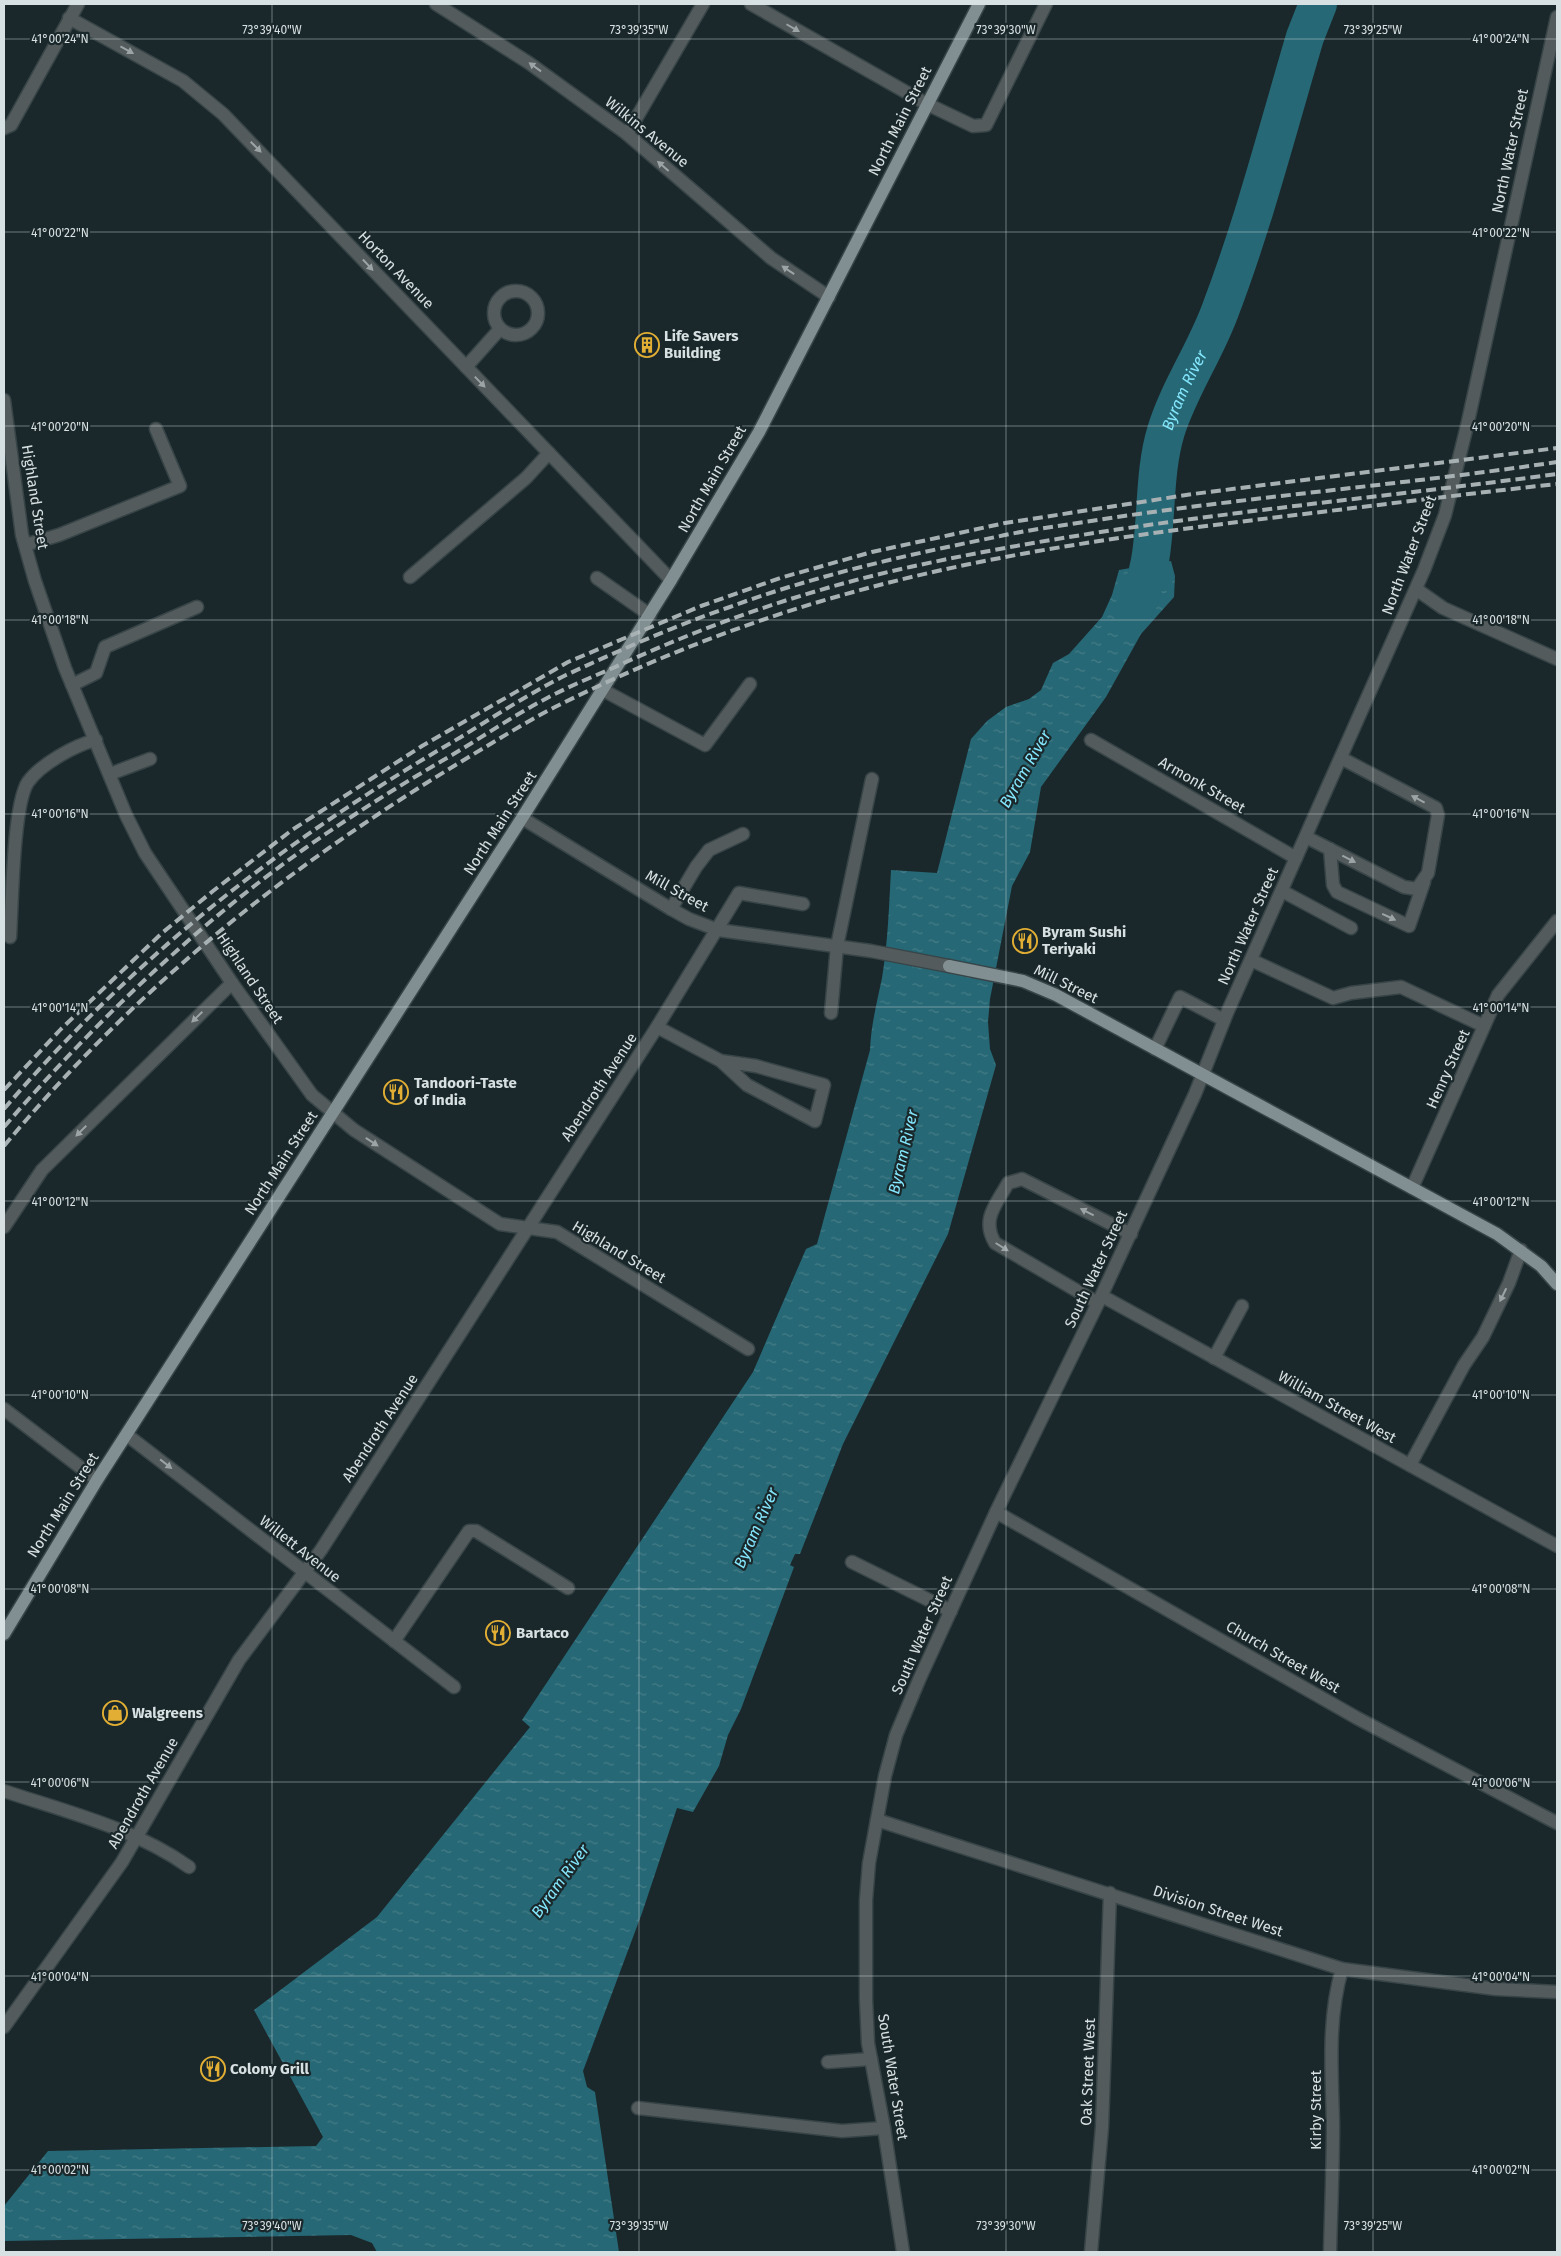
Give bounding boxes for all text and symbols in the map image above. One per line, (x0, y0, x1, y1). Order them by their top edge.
text: 73°39'40"W (242, 23, 302, 37)
text: 73°39'35"W (610, 23, 668, 37)
text: 73°39'30"W (976, 23, 1036, 37)
text: 73°39'25"W (1344, 23, 1402, 37)
one-way arrow (785, 24, 800, 32)
text: 41°00'24"N (31, 32, 89, 46)
text: 41°00'24"N (1472, 32, 1530, 46)
one-way arrow (120, 46, 134, 54)
one-way arrow (528, 62, 542, 72)
street label: North Main Street (865, 63, 936, 179)
street label: North Water Street (1488, 86, 1532, 215)
street label: Wilkins Avenue (602, 93, 692, 171)
one-way arrow (250, 141, 262, 153)
one-way arrow (658, 160, 670, 172)
text: 41°00'22"N (31, 226, 89, 240)
text: 41°00'22"N (1472, 226, 1530, 240)
street label: Horton Avenue (354, 227, 438, 313)
one-way arrow (362, 259, 374, 271)
one-way arrow (782, 265, 795, 274)
place label: Life Savers Building (664, 327, 738, 362)
building icon: Life Savers Building (634, 332, 660, 358)
water label: Byram River (1157, 346, 1211, 433)
one-way arrow (474, 376, 486, 388)
text: 41°00'20"N (31, 420, 89, 434)
text: 41°00'20"N (1472, 420, 1530, 434)
street label: North Main Street (674, 422, 750, 536)
street label: Highland Street (18, 443, 52, 551)
street label: North Water Street (1378, 492, 1440, 617)
text: 41°00'18"N (31, 613, 89, 627)
text: 41°00'18"N (1472, 613, 1530, 627)
water label: Byram River (995, 726, 1055, 811)
street label: Armonk Street (1155, 753, 1249, 817)
street label: North Main Street (460, 767, 541, 878)
one-way arrow (1411, 795, 1426, 803)
text: 41°00'16"N (31, 807, 89, 821)
text: 41°00'16"N (1472, 807, 1530, 821)
one-way arrow (1342, 855, 1356, 863)
street label: North Water Street (1214, 864, 1282, 988)
street label: Mill Street (642, 866, 712, 916)
one-way arrow (1382, 913, 1396, 921)
place label: Byram Sushi Teriyaki (1042, 923, 1126, 958)
restaurant icon: Byram Sushi Teriyaki (1012, 928, 1038, 954)
street label: Highland Street (213, 929, 287, 1027)
street label: Mill Street (1031, 961, 1102, 1008)
text: 41°00'14"N (31, 1001, 89, 1015)
text: 41°00'14"N (1472, 1001, 1530, 1015)
one-way arrow (191, 1011, 203, 1023)
street label: Henry Street (1422, 1026, 1474, 1111)
street label: Abendroth Avenue (557, 1029, 641, 1145)
place label: Tandoori-Taste of India (414, 1074, 517, 1109)
restaurant icon: Tandoori-Taste of India (383, 1079, 409, 1105)
street label: North Main Street (241, 1107, 322, 1218)
water label: Byram River (884, 1107, 922, 1196)
one-way arrow (75, 1125, 87, 1137)
one-way arrow (366, 1137, 379, 1146)
text: 41°00'12"N (31, 1195, 89, 1209)
text: 41°00'12"N (1472, 1195, 1530, 1209)
street label: South Water Street (1061, 1207, 1131, 1331)
one-way arrow (1080, 1208, 1095, 1216)
street label: Highland Street (569, 1217, 670, 1287)
one-way arrow (995, 1242, 1008, 1251)
one-way arrow (1499, 1288, 1507, 1302)
street label: William Street West (1275, 1367, 1400, 1447)
street label: Abendroth Avenue (338, 1370, 422, 1486)
text: 41°00'10"N (31, 1388, 89, 1402)
text: 41°00'10"N (1472, 1388, 1530, 1402)
street label: North Main Street (23, 1449, 103, 1561)
one-way arrow (159, 1459, 172, 1470)
water label: Byram River (730, 1484, 783, 1571)
street label: Willett Avenue (256, 1512, 344, 1586)
street label: South Water Street (888, 1572, 956, 1697)
text: 41°00'08"N (30, 1582, 90, 1596)
text: 41°00'08"N (1471, 1582, 1531, 1596)
street label: Church Street West (1223, 1617, 1344, 1697)
restaurant icon: Bartaco (485, 1620, 511, 1646)
place label: Bartaco (516, 1624, 569, 1642)
shop icon: Walgreens (102, 1700, 128, 1726)
place label: Walgreens (132, 1704, 203, 1722)
street label: Abendroth Avenue (104, 1734, 182, 1852)
text: 41°00'06"N (31, 1776, 89, 1790)
text: 41°00'06"N (1472, 1776, 1530, 1790)
water label: Byram River (527, 1840, 593, 1921)
street label: Division Street West (1151, 1881, 1286, 1941)
text: 41°00'04"N (31, 1970, 89, 1984)
text: 41°00'04"N (1472, 1970, 1530, 1984)
street label: South Water Street (874, 2012, 912, 2142)
street label: Oak Street West (1077, 2017, 1099, 2126)
restaurant icon: Colony Grill (200, 2056, 226, 2082)
place label: Colony Grill (230, 2060, 309, 2078)
street label: Kirby Street (1307, 2070, 1325, 2150)
text: 41°00'02"N (31, 2163, 89, 2177)
text: 41°00'02"N (1472, 2163, 1530, 2177)
text: 73°39'40"W (242, 2219, 302, 2233)
text: 73°39'35"W (610, 2219, 668, 2233)
text: 73°39'30"W (976, 2219, 1036, 2233)
text: 73°39'25"W (1344, 2219, 1402, 2233)

